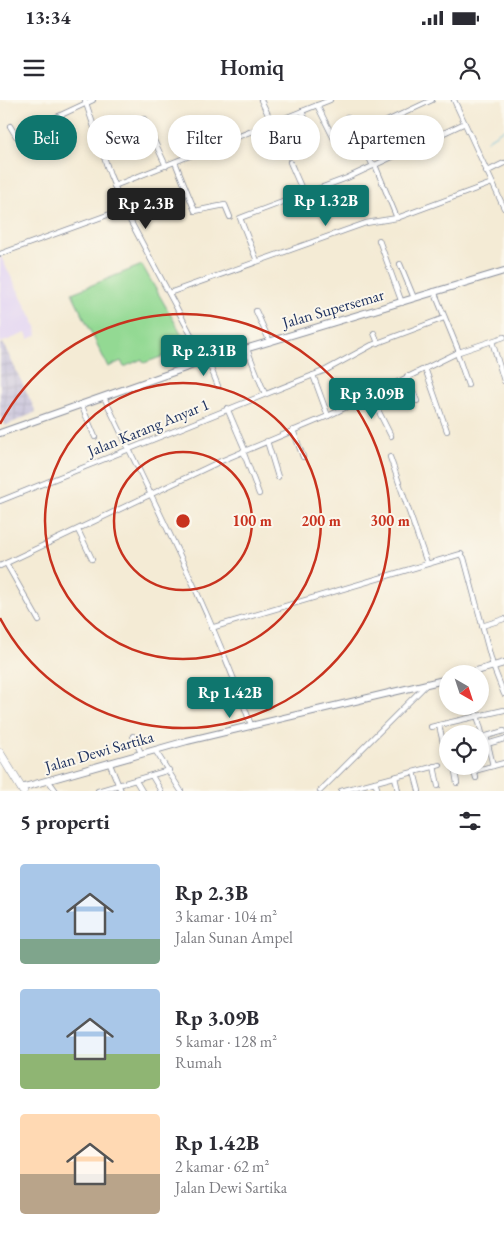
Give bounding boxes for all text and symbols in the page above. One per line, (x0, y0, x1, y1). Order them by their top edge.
text: 13:34 (25, 5, 71, 30)
text: Homiq (220, 53, 284, 82)
icon: menu (20, 54, 48, 82)
icon: person (456, 54, 484, 82)
chip: Beli (15, 115, 77, 160)
chip: Sewa (87, 115, 158, 160)
chip: Filter (168, 115, 241, 160)
chip: Baru (251, 115, 320, 160)
chip: Apartemen (330, 115, 444, 160)
pin: Rp 1.32B (274, 184, 378, 227)
pin: Rp 2.3B (100, 188, 192, 230)
text: Rp 1.32B (294, 190, 358, 211)
text: Rp 2.3B (118, 193, 174, 214)
street label: Jalan Supersemar (278, 284, 387, 334)
pin: Rp 2.31B (152, 334, 256, 377)
text: Rp 2.31B (172, 340, 236, 361)
pin: Rp 3.09B (320, 378, 424, 420)
text: Rp 3.09B (340, 383, 404, 404)
street label: Jalan Karang Anyar 1 (82, 393, 212, 462)
text: 100 m (232, 511, 272, 530)
text: 200 m (301, 511, 341, 530)
text: 300 m (370, 511, 410, 530)
centre of rings (174, 512, 192, 530)
north arrow (439, 665, 489, 715)
map controls (439, 665, 489, 775)
pin: Rp 1.42B (178, 676, 282, 719)
text: Rp 1.42B (198, 682, 262, 703)
button: locate (439, 725, 489, 775)
street label: Jalan Dewi Sartika (40, 726, 156, 778)
icon: filters (456, 807, 484, 835)
text: 5 properti (20, 808, 110, 835)
text: Rp 2.3B (175, 879, 248, 906)
icon: home (60, 884, 120, 944)
text: 3 kamar · 104 m² (175, 906, 277, 927)
text: Jalan Sunan Ampel (175, 927, 293, 948)
text: Rp 3.09B (175, 1004, 259, 1031)
icon: home (60, 1009, 120, 1069)
text: 5 kamar · 128 m² (175, 1031, 277, 1052)
text: Rumah (175, 1052, 222, 1073)
text: Rp 1.42B (175, 1129, 259, 1156)
icon: home (60, 1134, 120, 1194)
text: 2 kamar · 62 m² (175, 1156, 269, 1177)
text: Jalan Dewi Sartika (175, 1177, 287, 1198)

